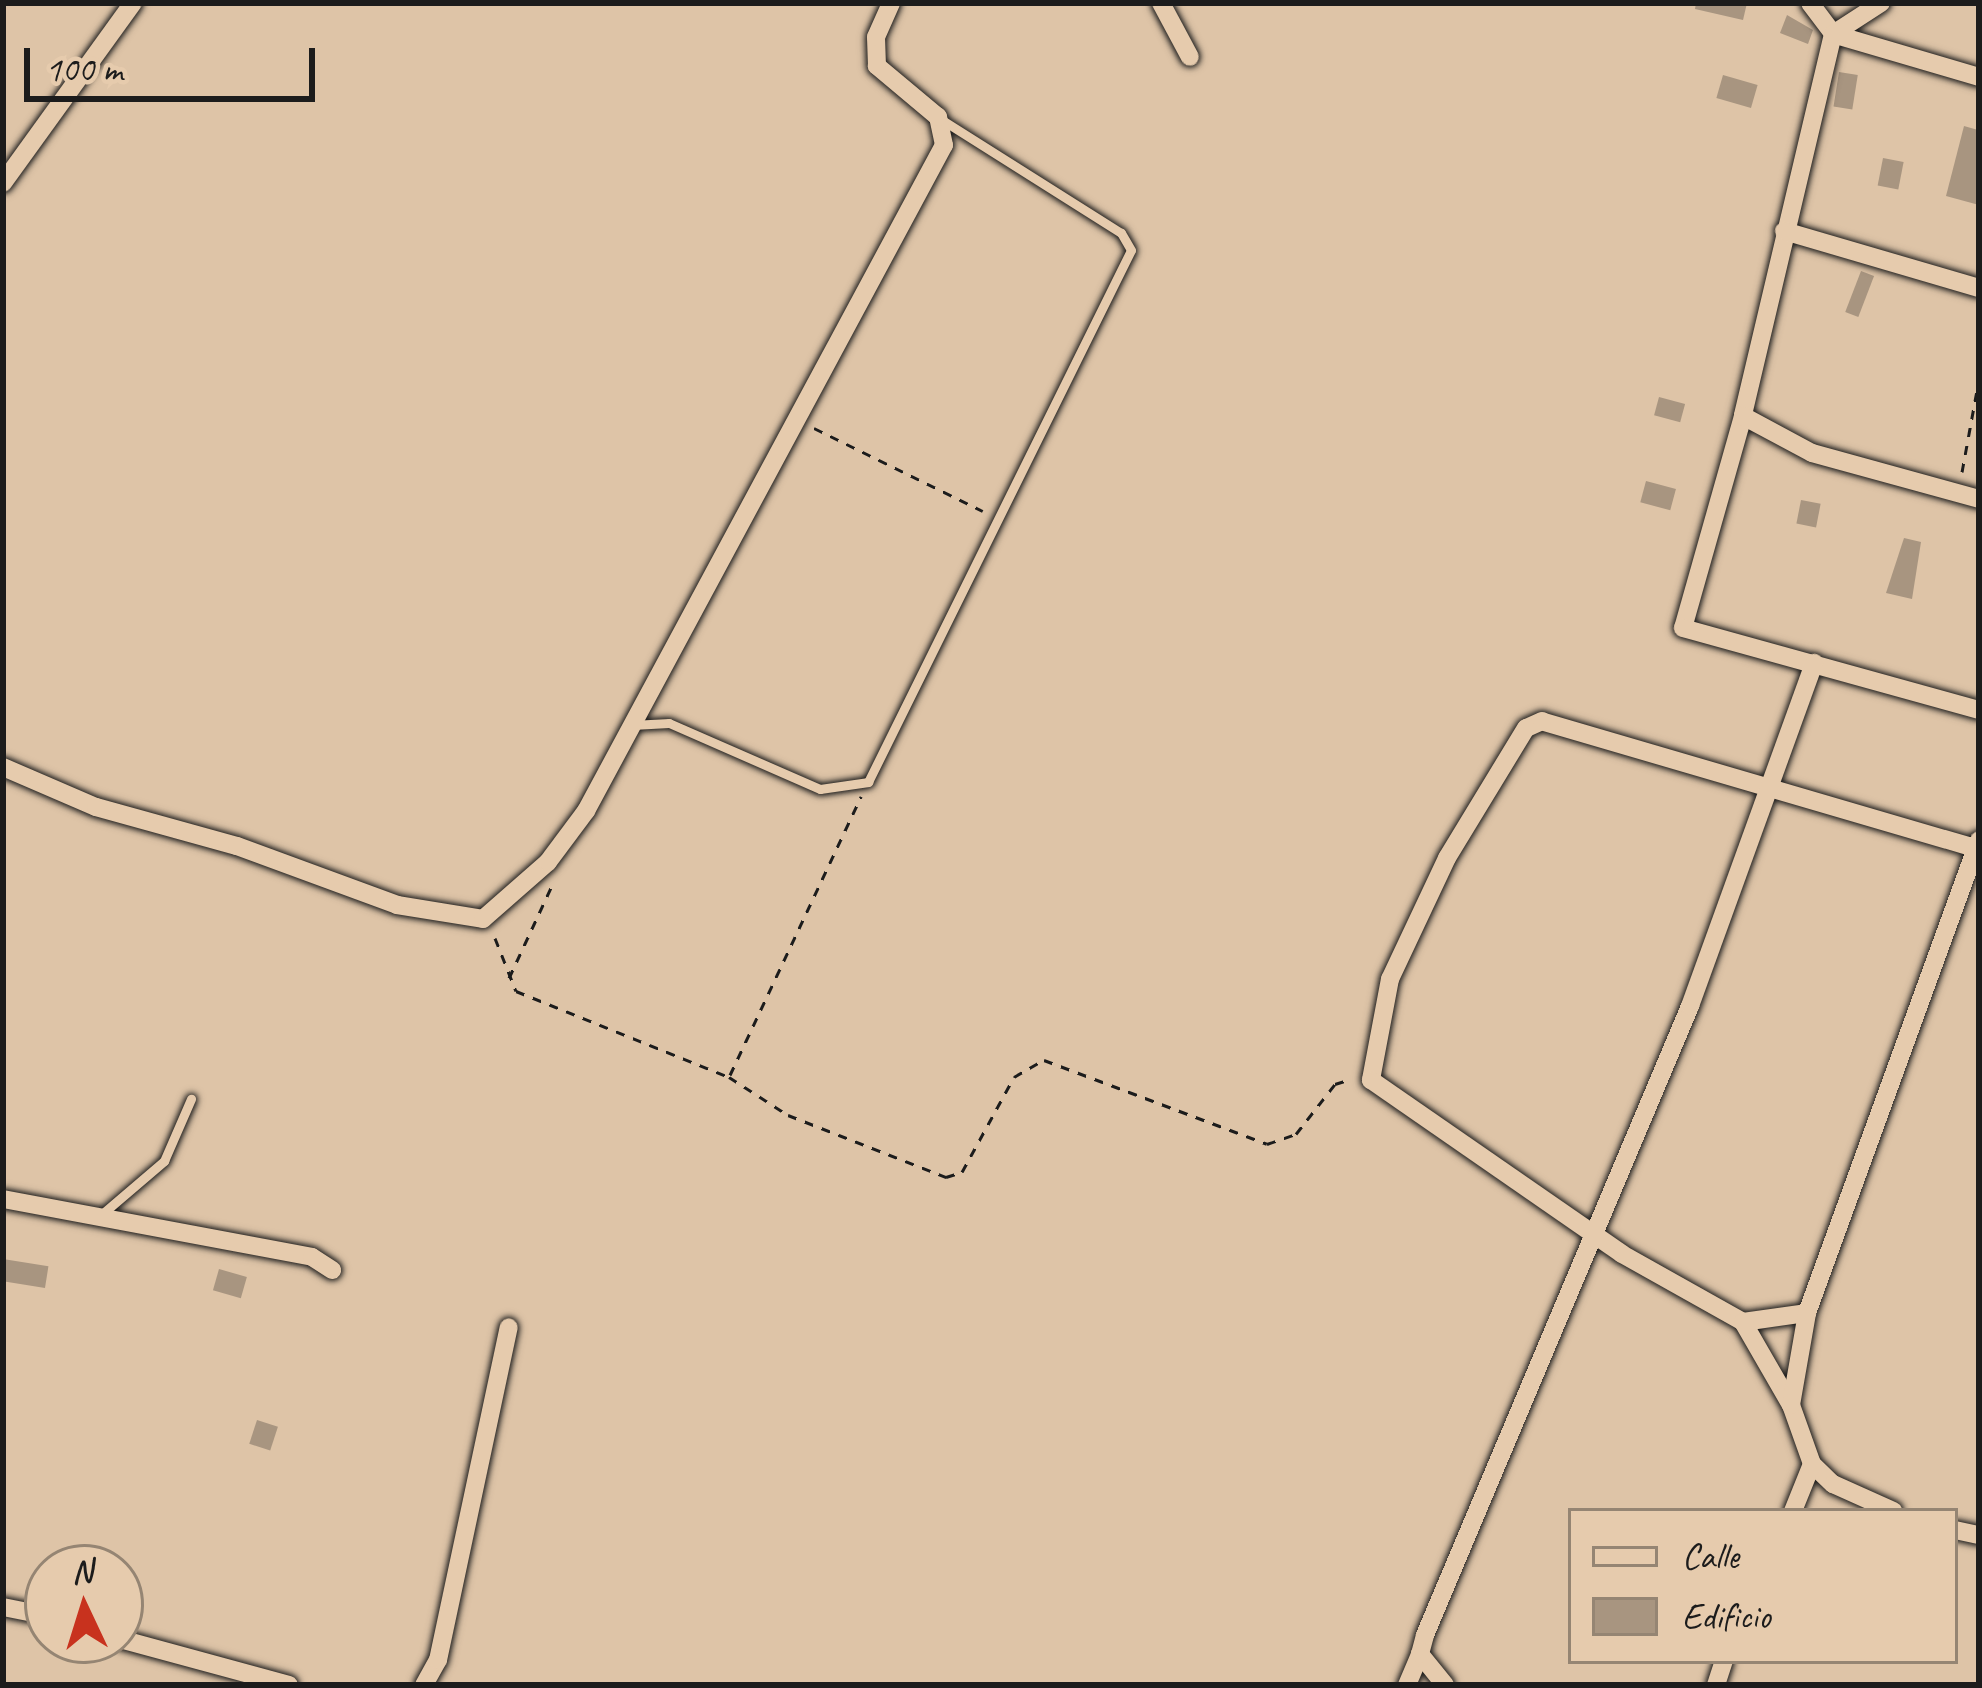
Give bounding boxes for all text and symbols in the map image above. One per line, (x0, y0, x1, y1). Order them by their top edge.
scale bar (30, 24, 321, 98)
text: 100 m (45, 46, 122, 92)
legend (1568, 1508, 1958, 1664)
text: Calle (1682, 1533, 1739, 1579)
north arrow (24, 1544, 144, 1664)
text: N (70, 1549, 93, 1593)
text: Edificio (1682, 1593, 1771, 1639)

